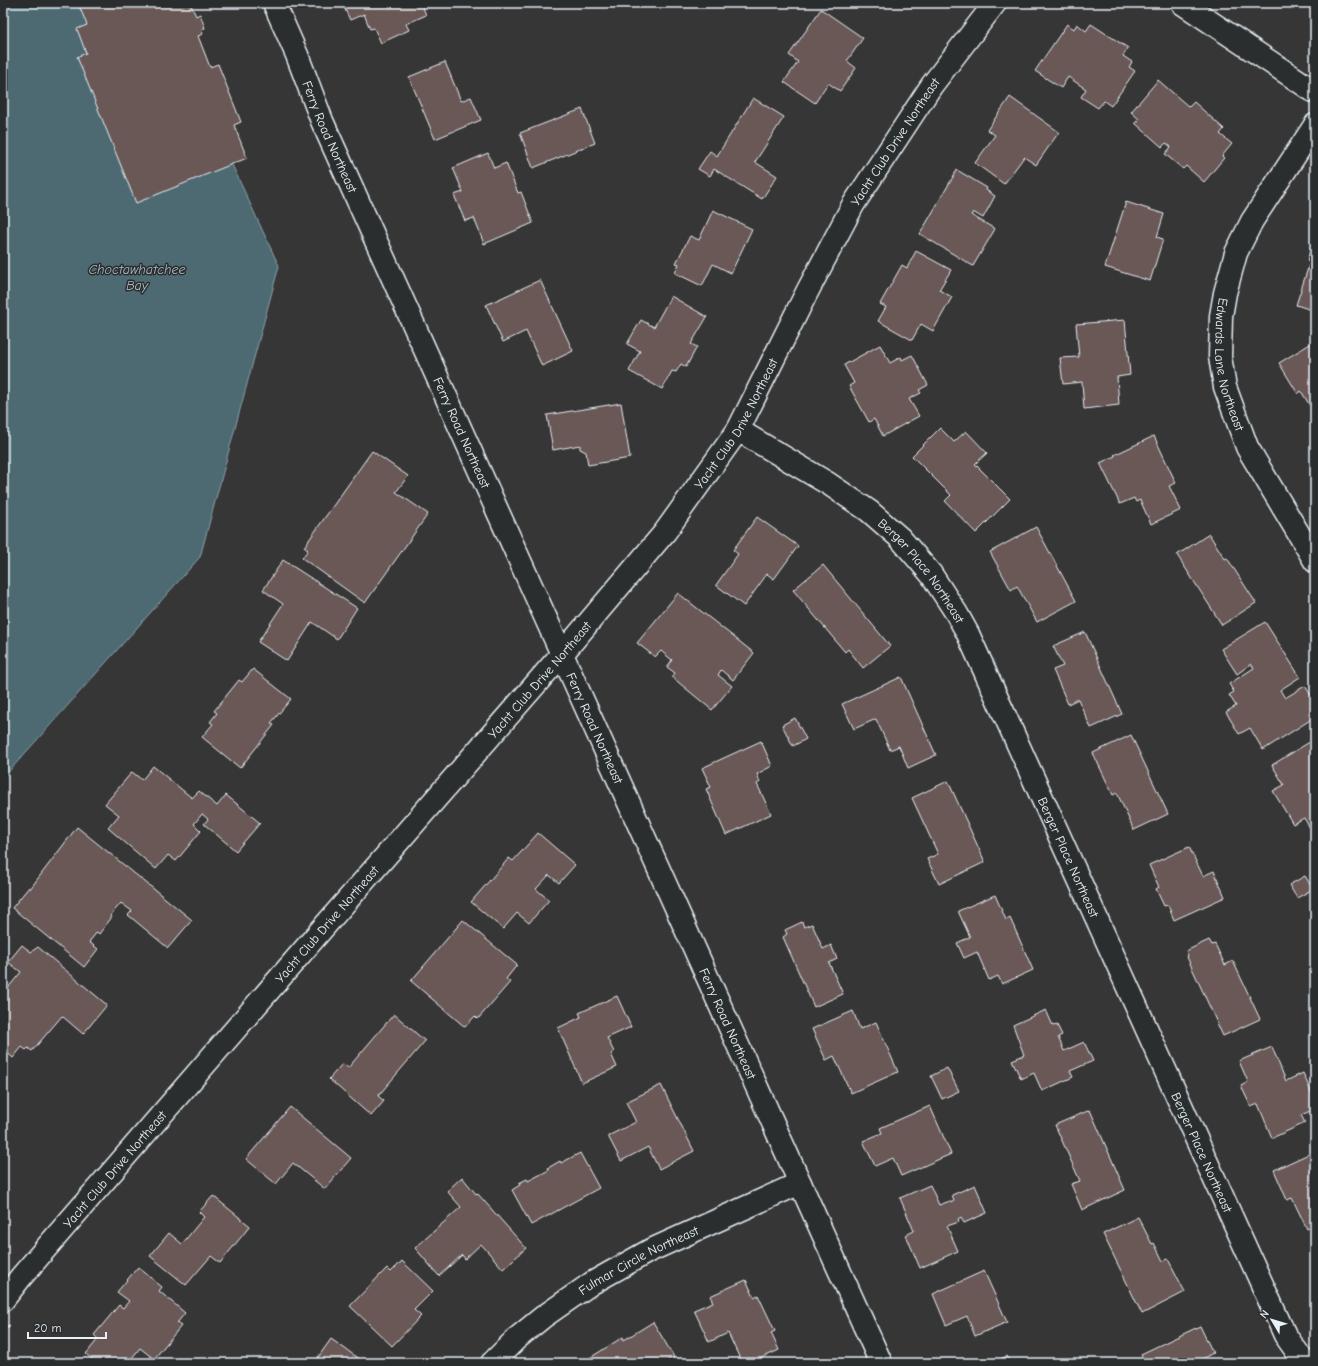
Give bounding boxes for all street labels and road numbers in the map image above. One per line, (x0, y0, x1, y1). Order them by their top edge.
street label: Yacht Club Drive Northeast (847, 74, 943, 208)
street label: Ferry Road Northeast (300, 79, 361, 196)
street label: Edwards Lane Northeast (1212, 297, 1248, 434)
street label: Yacht Club Drive Northeast (691, 354, 781, 492)
street label: Ferry Road Northeast (431, 375, 494, 491)
street label: Berger Place Northeast (875, 515, 968, 626)
street label: Yacht Club Drive Northeast (485, 617, 595, 741)
street label: Ferry Road Northeast (564, 670, 627, 787)
street label: Berger Place Northeast (1035, 795, 1103, 920)
street label: Yacht Club Drive Northeast (272, 862, 382, 986)
street label: Ferry Road Northeast (697, 966, 760, 1082)
street label: Berger Place Northeast (1169, 1090, 1236, 1216)
street label: Yacht Club Drive Northeast (60, 1106, 170, 1231)
street label: Fulmar Circle Northeast (575, 1222, 702, 1298)

